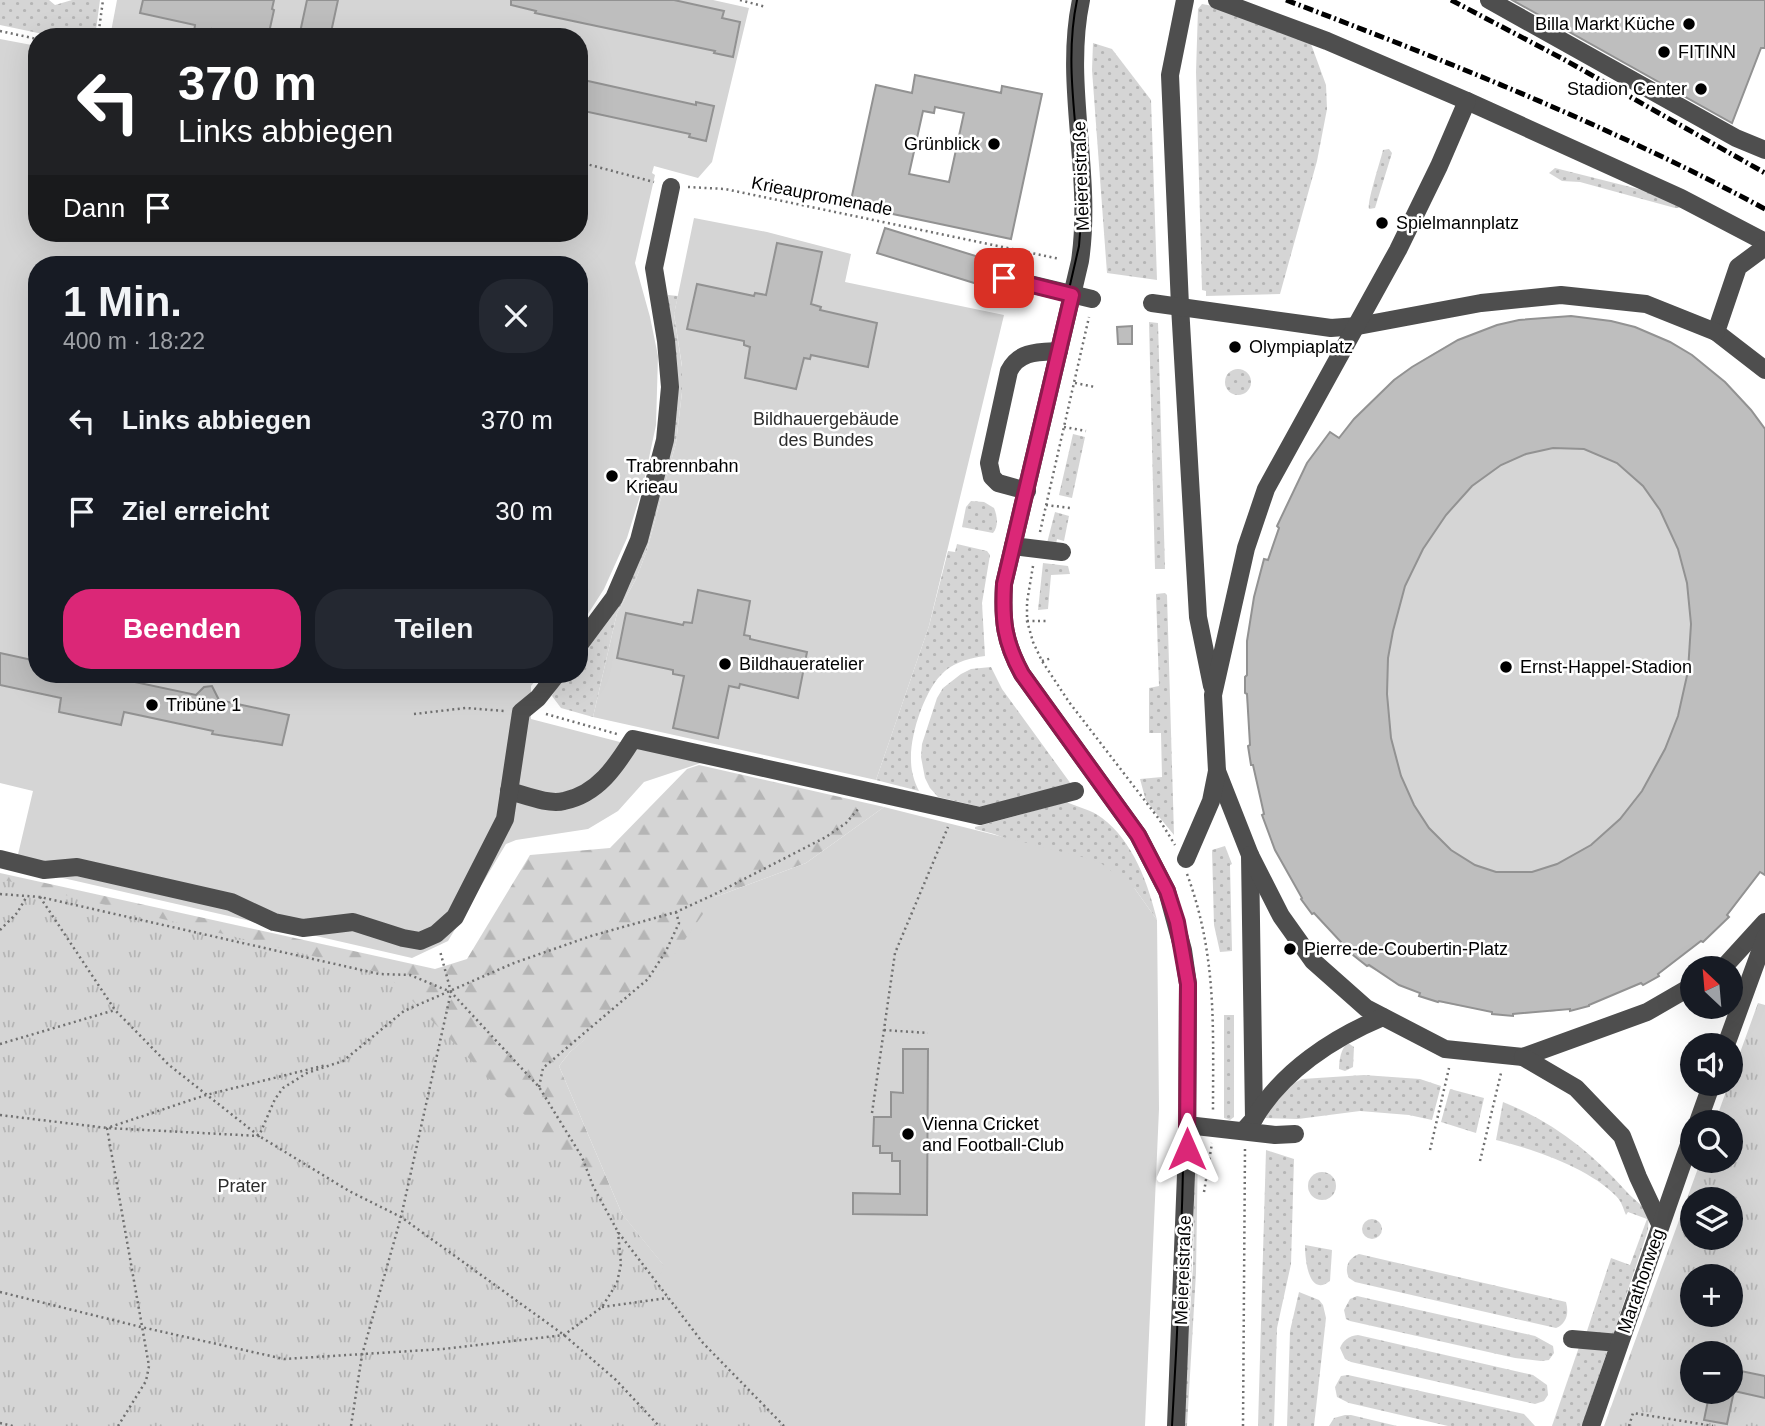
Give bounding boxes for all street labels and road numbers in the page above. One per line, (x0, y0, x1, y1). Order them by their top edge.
street label: Meiereistraße (1069, 121, 1093, 231)
street label: Krieaupromenade (750, 173, 894, 219)
street label: Meiereistraße (1171, 1215, 1195, 1325)
street label: Marathonweg (1614, 1226, 1668, 1336)

